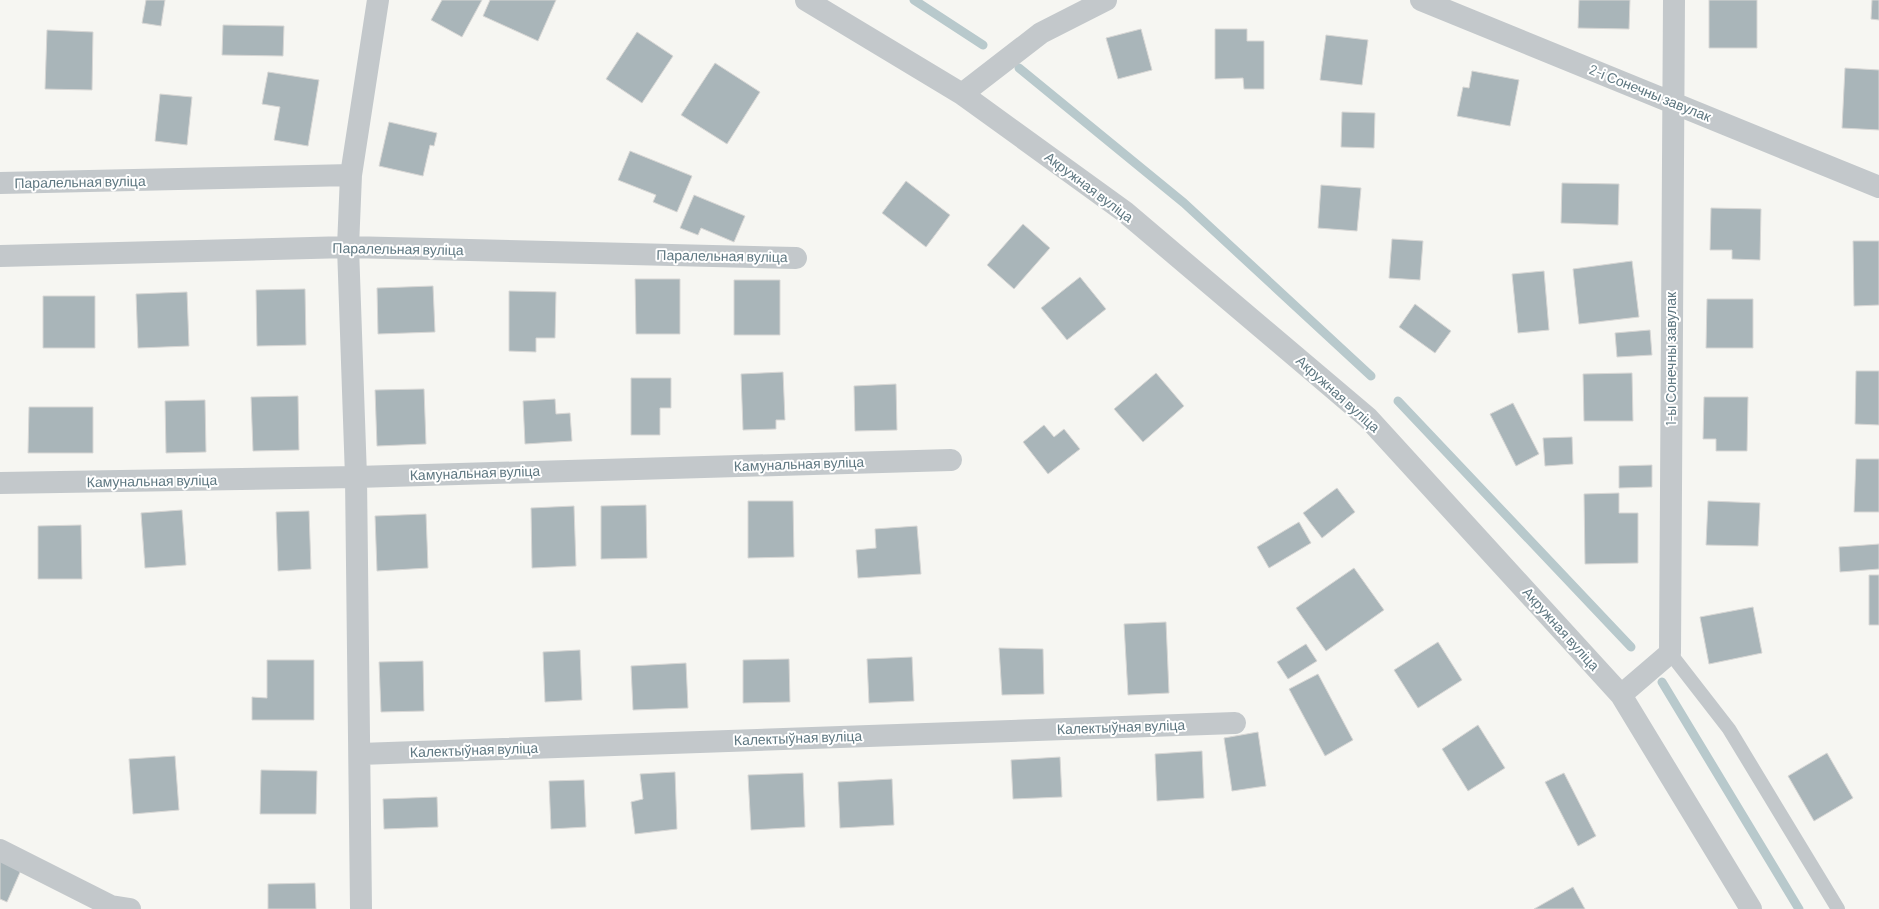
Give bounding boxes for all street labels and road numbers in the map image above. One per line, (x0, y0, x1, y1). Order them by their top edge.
street label: 2-і Сонечны завулак (1587, 60, 1714, 125)
street label: Акружная вуліца (1042, 148, 1137, 226)
street label: Паралельная вуліца (14, 172, 146, 191)
street label: Паралельная вуліца (332, 239, 464, 258)
street label: Паралельная вуліца (656, 246, 788, 265)
street label: 1-ы Сонечны завулак (1662, 291, 1679, 426)
street label: Акружная вуліца (1293, 352, 1384, 436)
street label: Камунальная вуліца (733, 453, 865, 474)
street label: Камунальная вуліца (409, 462, 541, 483)
street label: Камунальная вуліца (87, 471, 218, 490)
street label: Акружная вуліца (1519, 583, 1603, 674)
street label: Калектыўная вуліца (1056, 716, 1186, 737)
street label: Калектыўная вуліца (733, 727, 863, 748)
street label: Калектыўная вуліца (409, 739, 539, 760)

